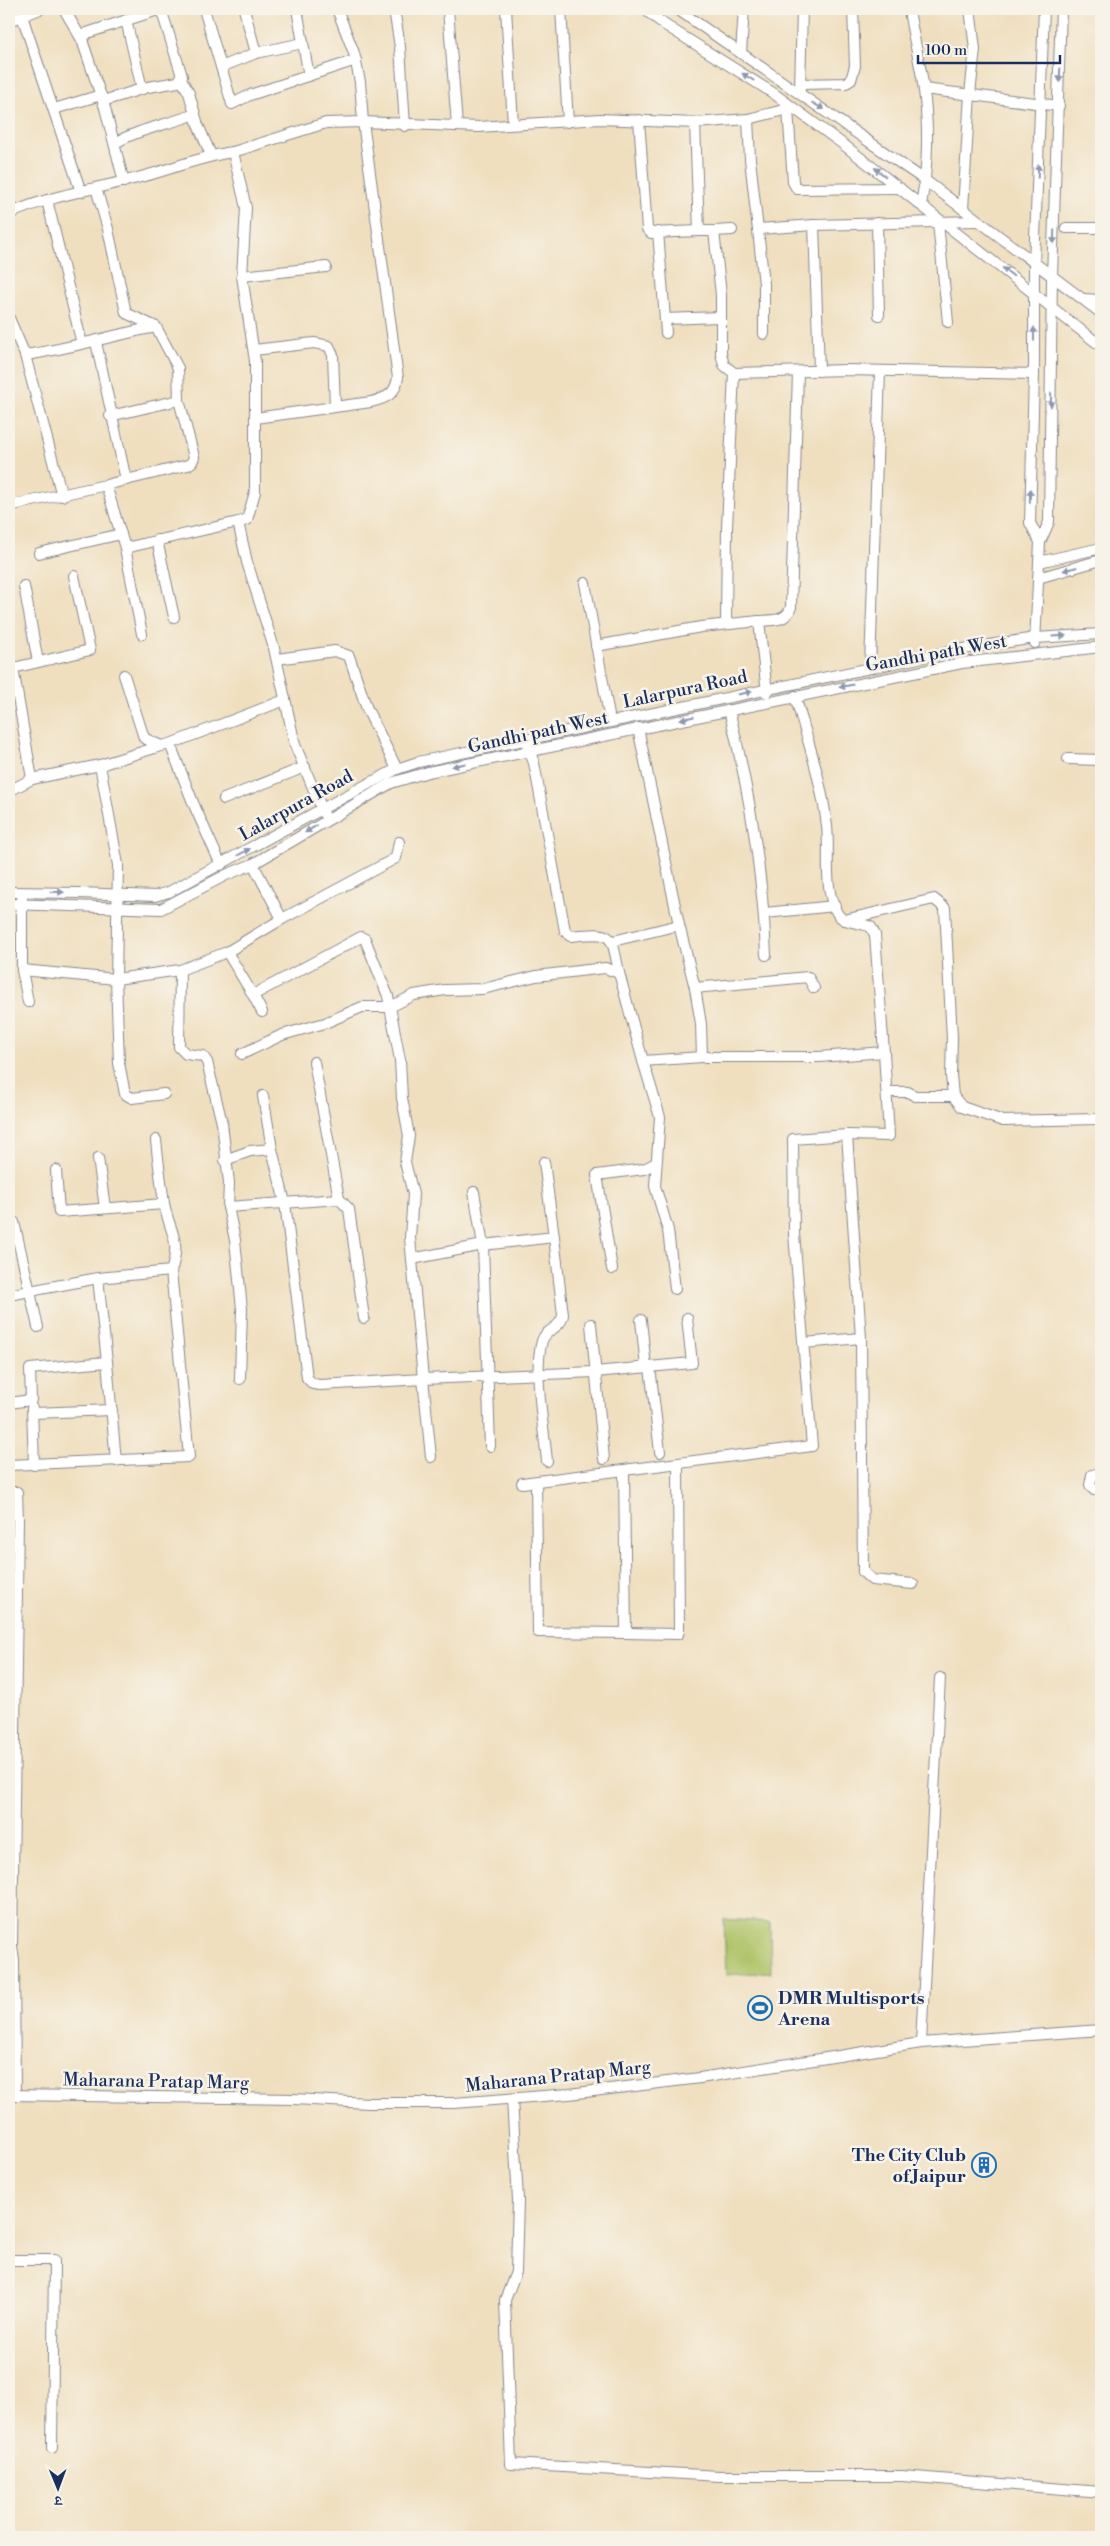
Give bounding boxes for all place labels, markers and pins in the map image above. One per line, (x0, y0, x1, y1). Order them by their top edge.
place label: DMR Multisports Arena (777, 1987, 925, 2031)
sports icon: DMR Multisports Arena (747, 1995, 773, 2021)
place label: The City Club of Jaipur (852, 2144, 966, 2188)
building icon: The City Club of Jaipur (971, 2152, 997, 2178)

